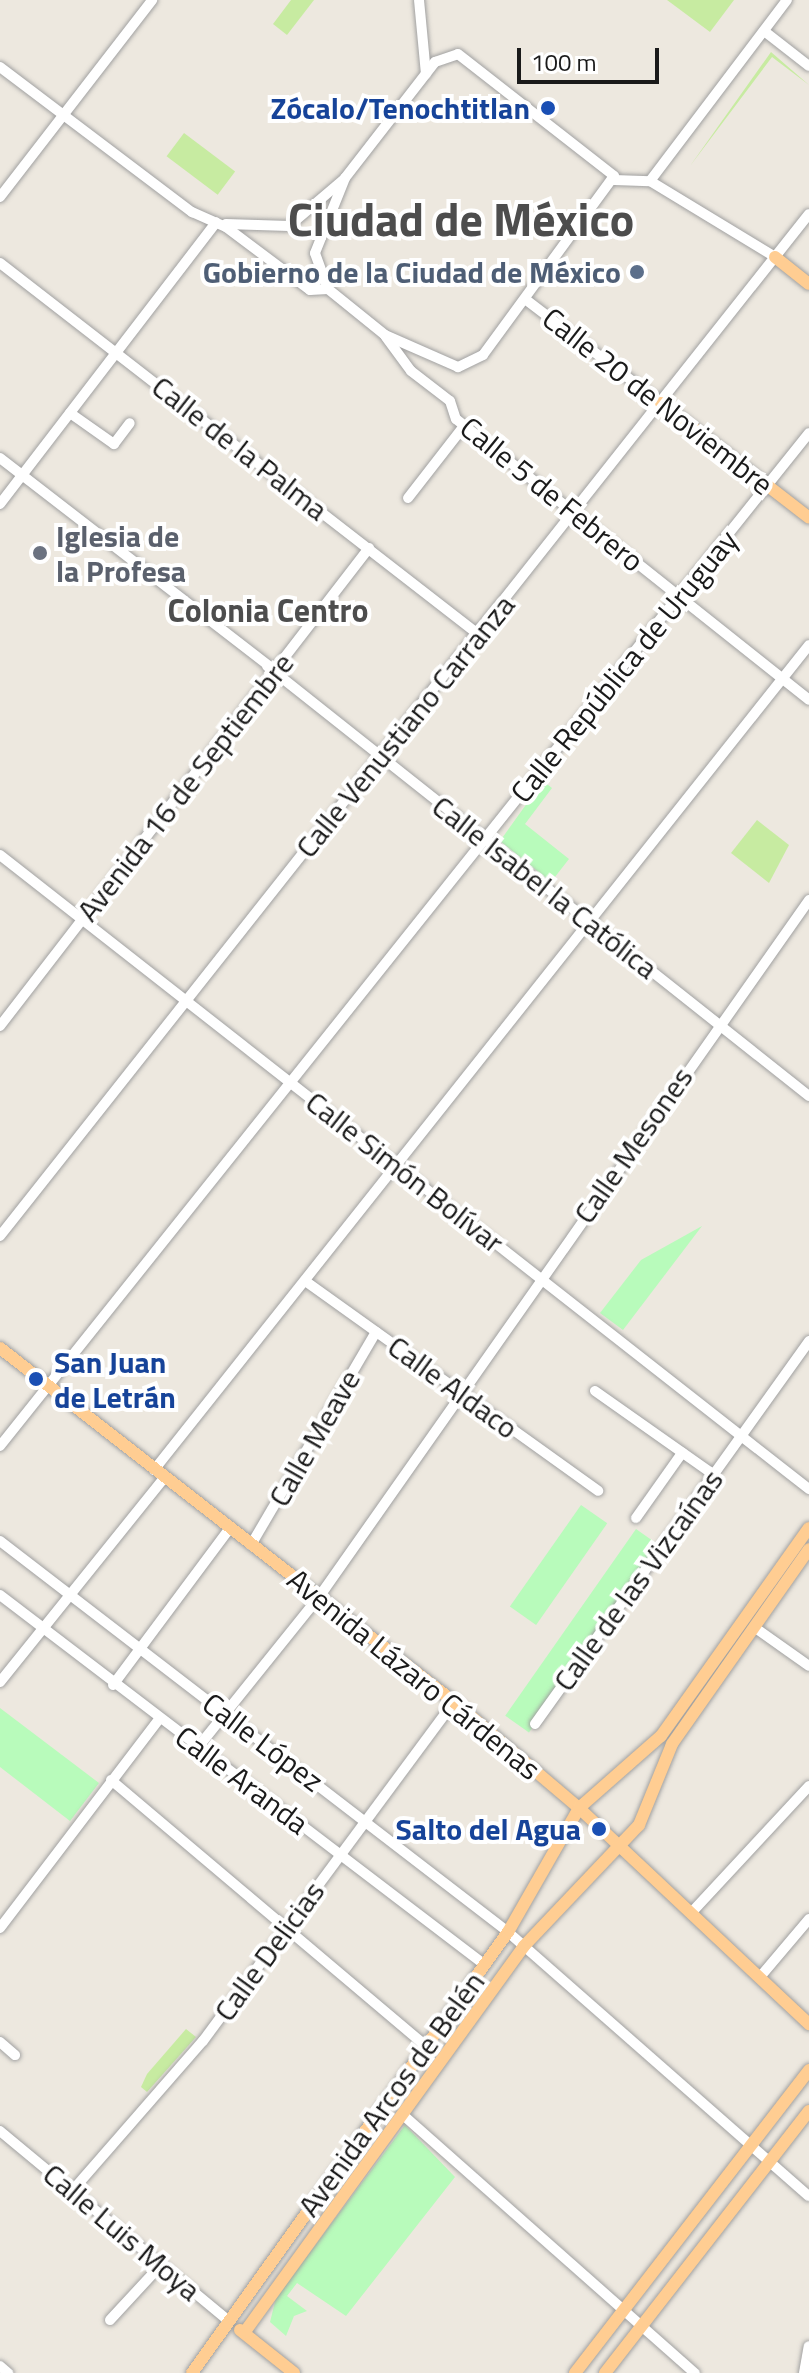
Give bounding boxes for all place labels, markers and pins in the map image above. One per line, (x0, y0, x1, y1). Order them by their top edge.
place label: Zócalo/Tenochtitlan (270, 90, 530, 126)
marker: Zócalo/Tenochtitlan (537, 97, 559, 119)
place label: Gobierno de la Ciudad de México (203, 254, 621, 290)
marker: Gobierno de la Ciudad de México (628, 263, 646, 281)
place label: Iglesia de la Profesa (56, 518, 186, 588)
marker: Iglesia de la Profesa (31, 544, 49, 562)
place label: San Juan de Letrán (54, 1344, 176, 1414)
marker: San Juan de Letrán (25, 1368, 47, 1390)
place label: Salto del Agua (396, 1811, 581, 1847)
marker: Salto del Agua (588, 1818, 610, 1840)

